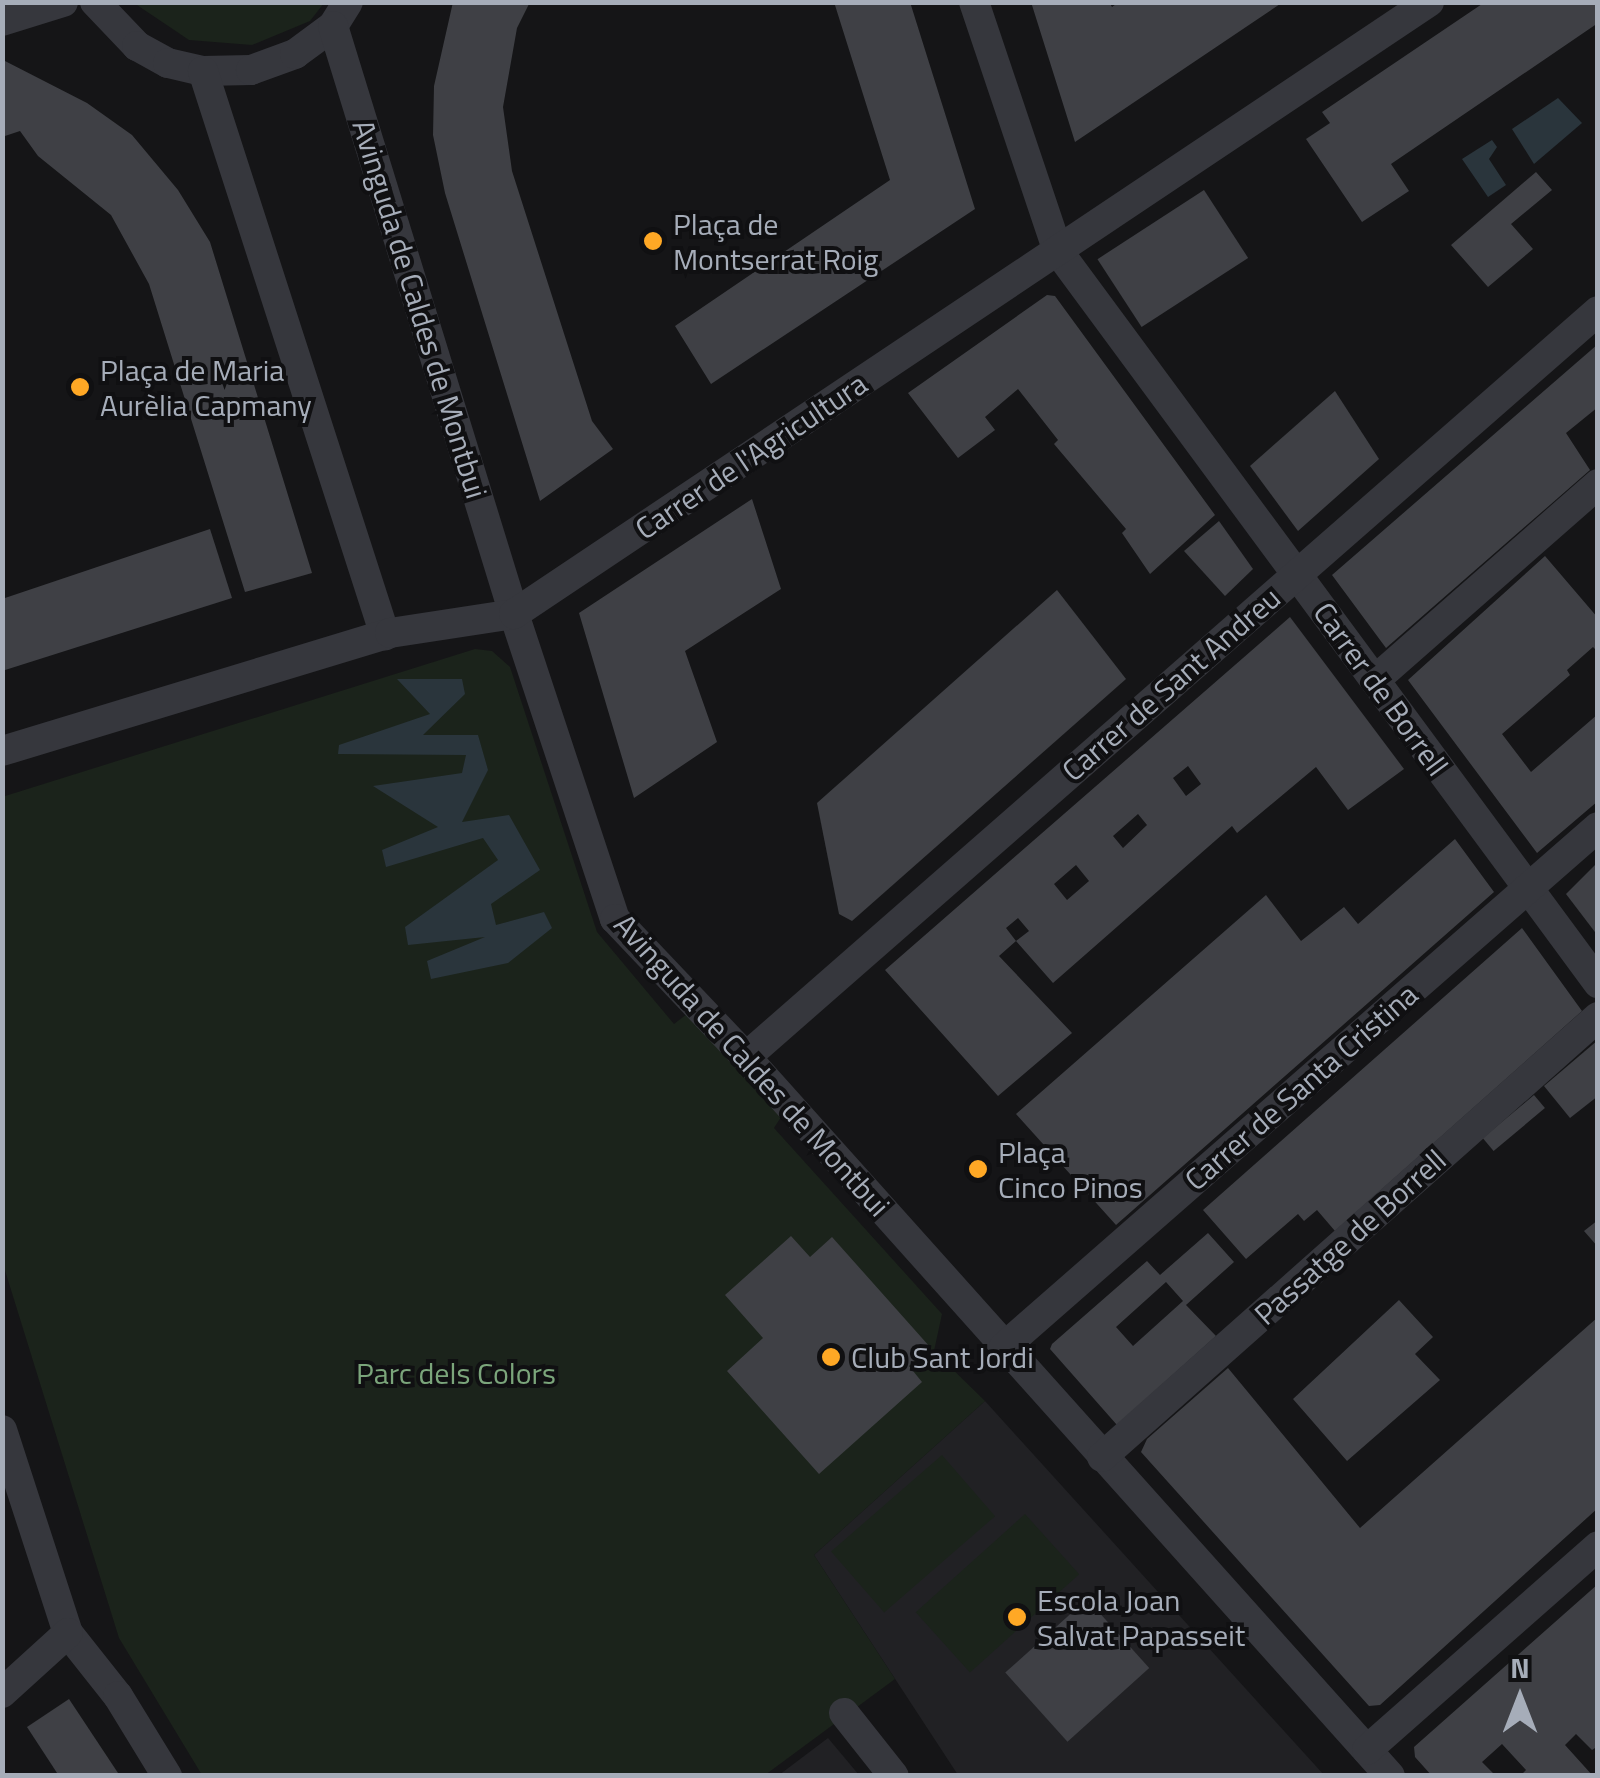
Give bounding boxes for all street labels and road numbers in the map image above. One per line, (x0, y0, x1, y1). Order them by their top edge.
street label: Avinguda de Caldes de Montbui (345, 115, 495, 503)
street label: Carrer de l'Agricultura (629, 365, 873, 547)
street label: Carrer de Sant Andreu (1055, 580, 1287, 788)
street label: Carrer de Borrell (1306, 595, 1456, 783)
street label: Avinguda de Caldes de Montbui (607, 907, 897, 1223)
street label: Carrer de Santa Cristina (1177, 976, 1425, 1198)
street label: Passatge de Borrell (1247, 1142, 1453, 1332)

